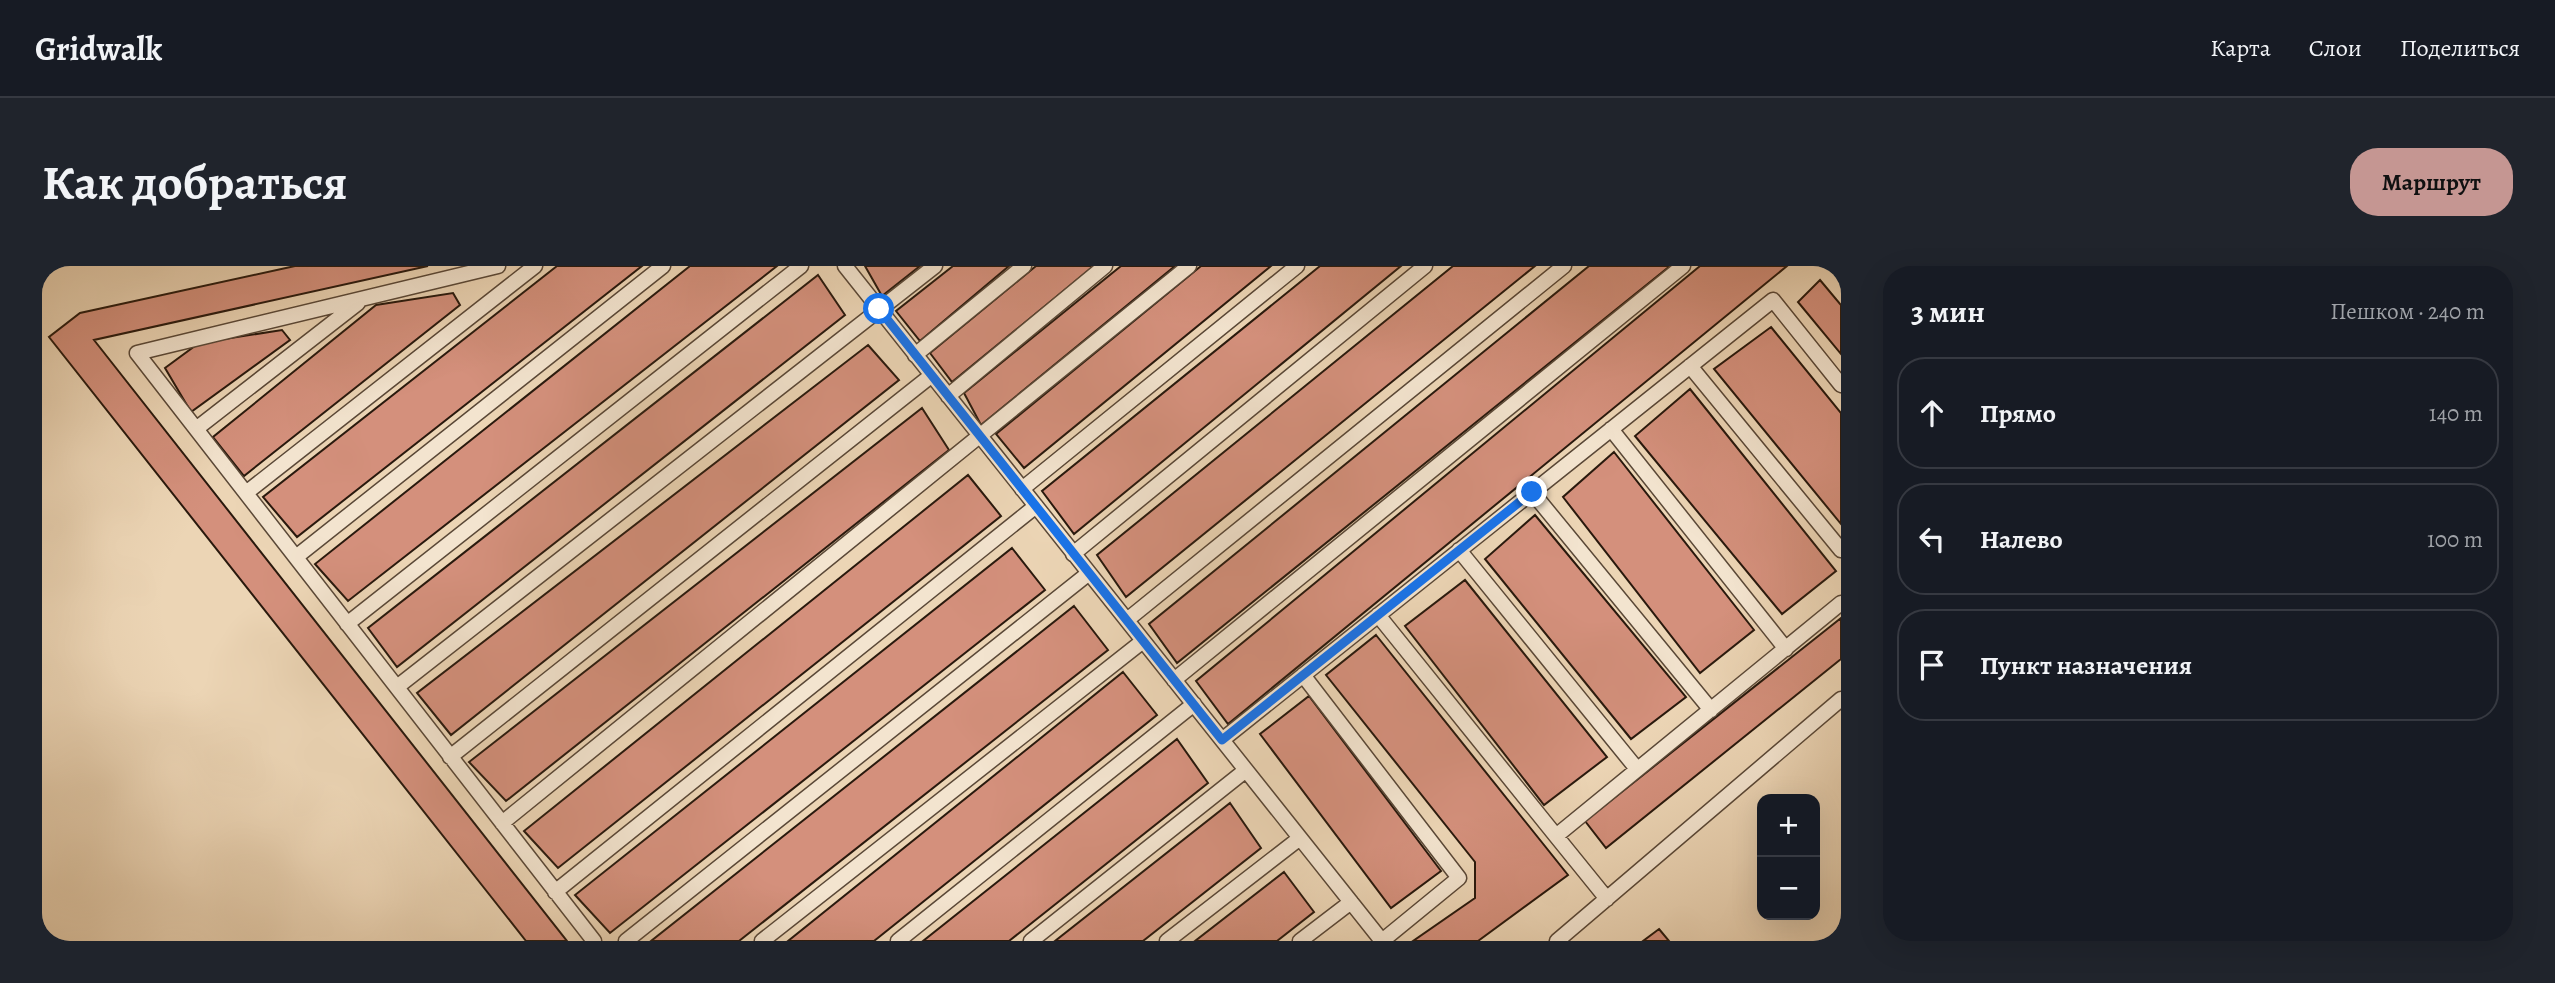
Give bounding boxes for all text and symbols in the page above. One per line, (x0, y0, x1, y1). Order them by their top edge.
text: Gridwalk (35, 26, 162, 71)
text: Карта (2210, 32, 2271, 64)
text: Слои (2309, 32, 2362, 64)
text: Поделиться (2400, 32, 2520, 64)
button: Маршрут (2350, 148, 2513, 216)
text: Как добраться (42, 149, 348, 216)
text: 3 мин (1911, 292, 1985, 332)
route start (863, 293, 894, 324)
text: Пешком · 240 m (2330, 296, 2485, 327)
icon: ahead (1913, 394, 1951, 432)
text: Прямо (1980, 396, 2056, 431)
text: 140 m (2429, 398, 2483, 429)
route end (1516, 476, 1547, 507)
icon: left (1913, 520, 1951, 558)
text: Налево (1980, 522, 2063, 557)
text: 100 m (2427, 524, 2483, 555)
icon: arrive (1913, 646, 1951, 684)
text: Пункт назначения (1980, 648, 2192, 683)
map controls (1757, 794, 1820, 920)
button: + (1757, 794, 1820, 857)
button: − (1757, 857, 1820, 920)

